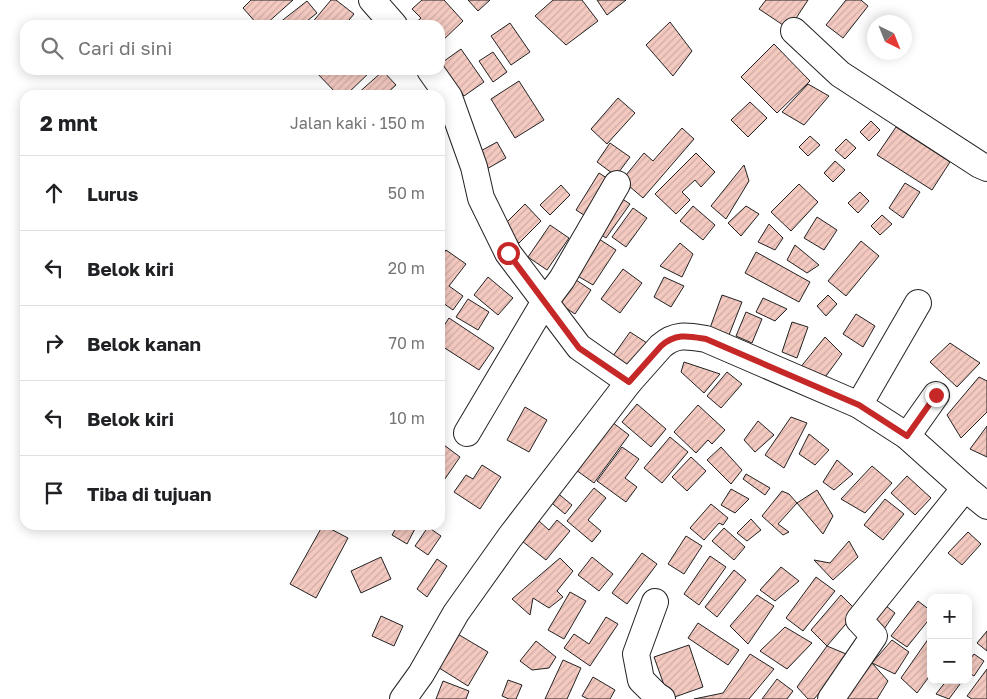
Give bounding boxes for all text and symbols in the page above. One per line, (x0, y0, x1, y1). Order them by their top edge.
north arrow (867, 15, 912, 60)
search box (20, 20, 445, 75)
icon: search (38, 34, 66, 62)
text: Cari di sini (78, 36, 172, 59)
text: 2 mnt (40, 110, 98, 136)
text: Jalan kaki · 150 m (290, 113, 425, 133)
icon: ahead (40, 179, 68, 207)
text: Lurus (87, 182, 138, 205)
text: 50 m (388, 183, 425, 203)
route start (497, 242, 520, 265)
icon: left (40, 254, 68, 282)
text: Belok kiri (87, 257, 174, 280)
text: 20 m (388, 258, 425, 278)
icon: right (40, 329, 68, 357)
text: Belok kanan (87, 332, 201, 355)
text: 70 m (388, 333, 425, 353)
route end (925, 384, 948, 407)
icon: left (40, 404, 68, 432)
text: Belok kiri (87, 407, 174, 430)
text: 10 m (389, 408, 425, 428)
icon: arrive (40, 479, 68, 507)
text: Tiba di tujuan (87, 482, 212, 505)
map controls (927, 594, 972, 684)
button: + (927, 594, 972, 639)
button: − (927, 639, 972, 684)

